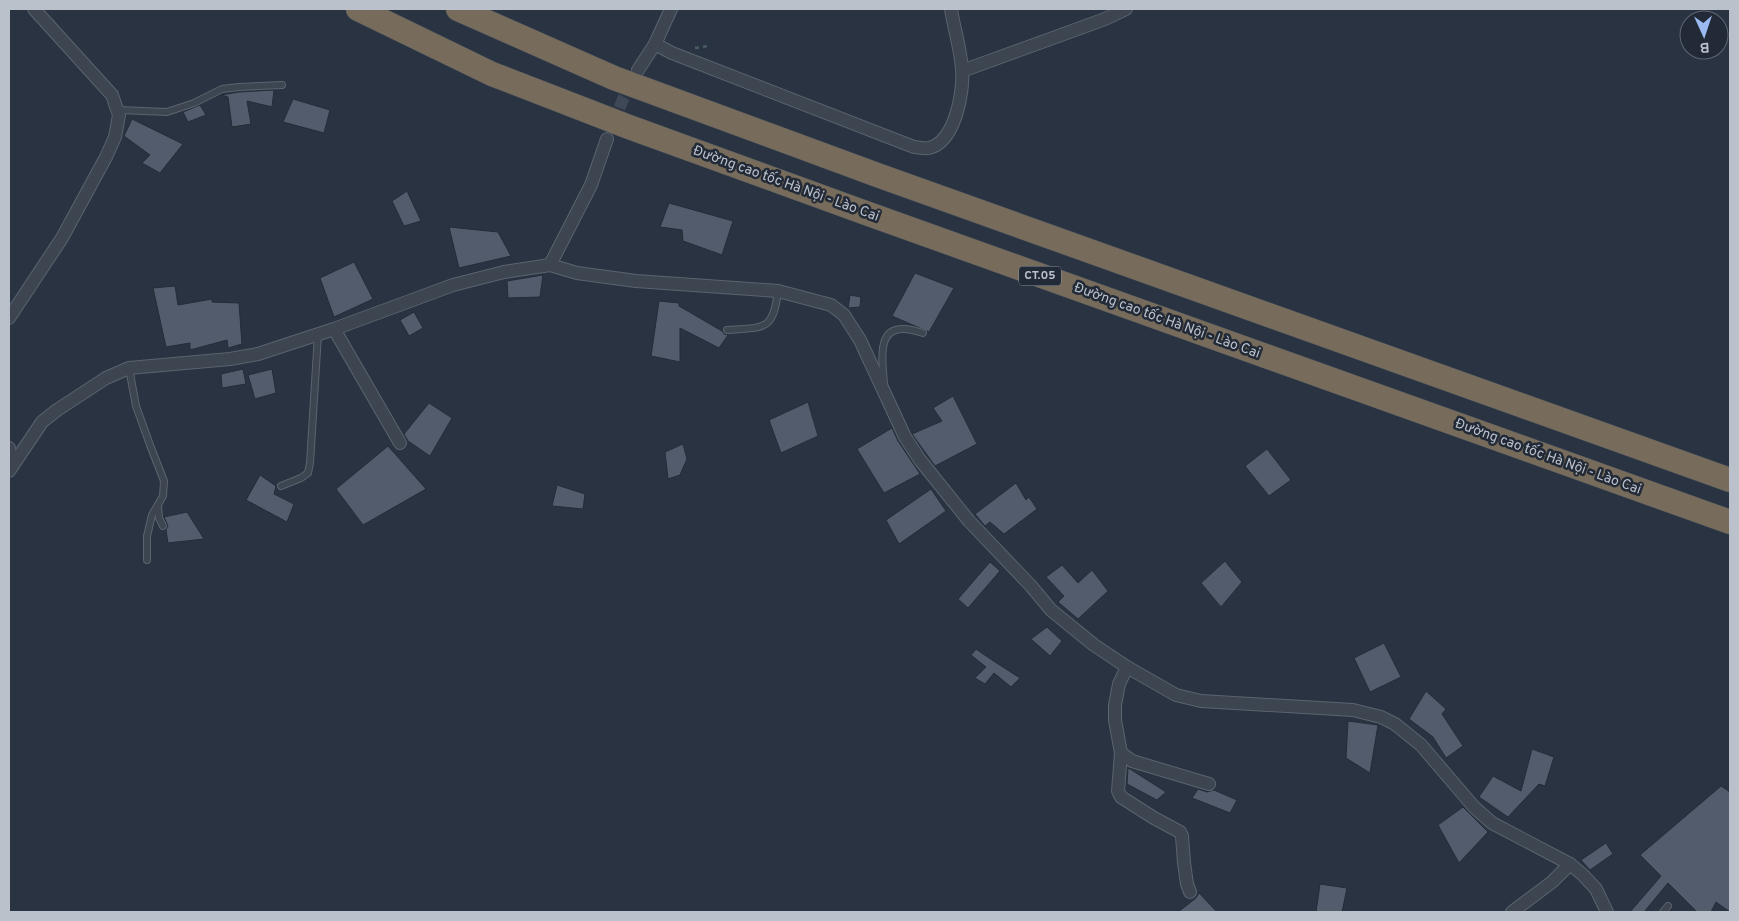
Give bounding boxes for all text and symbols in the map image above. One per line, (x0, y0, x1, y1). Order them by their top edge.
north arrow (1679, 10, 1729, 60)
text: B (1699, 38, 1710, 55)
street label: Đường cao tốc Hà Nội - Lào Cai (691, 142, 881, 226)
road number: CT.05 (1019, 266, 1061, 286)
street label: Đường cao tốc Hà Nội - Lào Cai (1072, 279, 1262, 363)
street label: Đường cao tốc Hà Nội - Lào Cai (1453, 415, 1643, 499)

